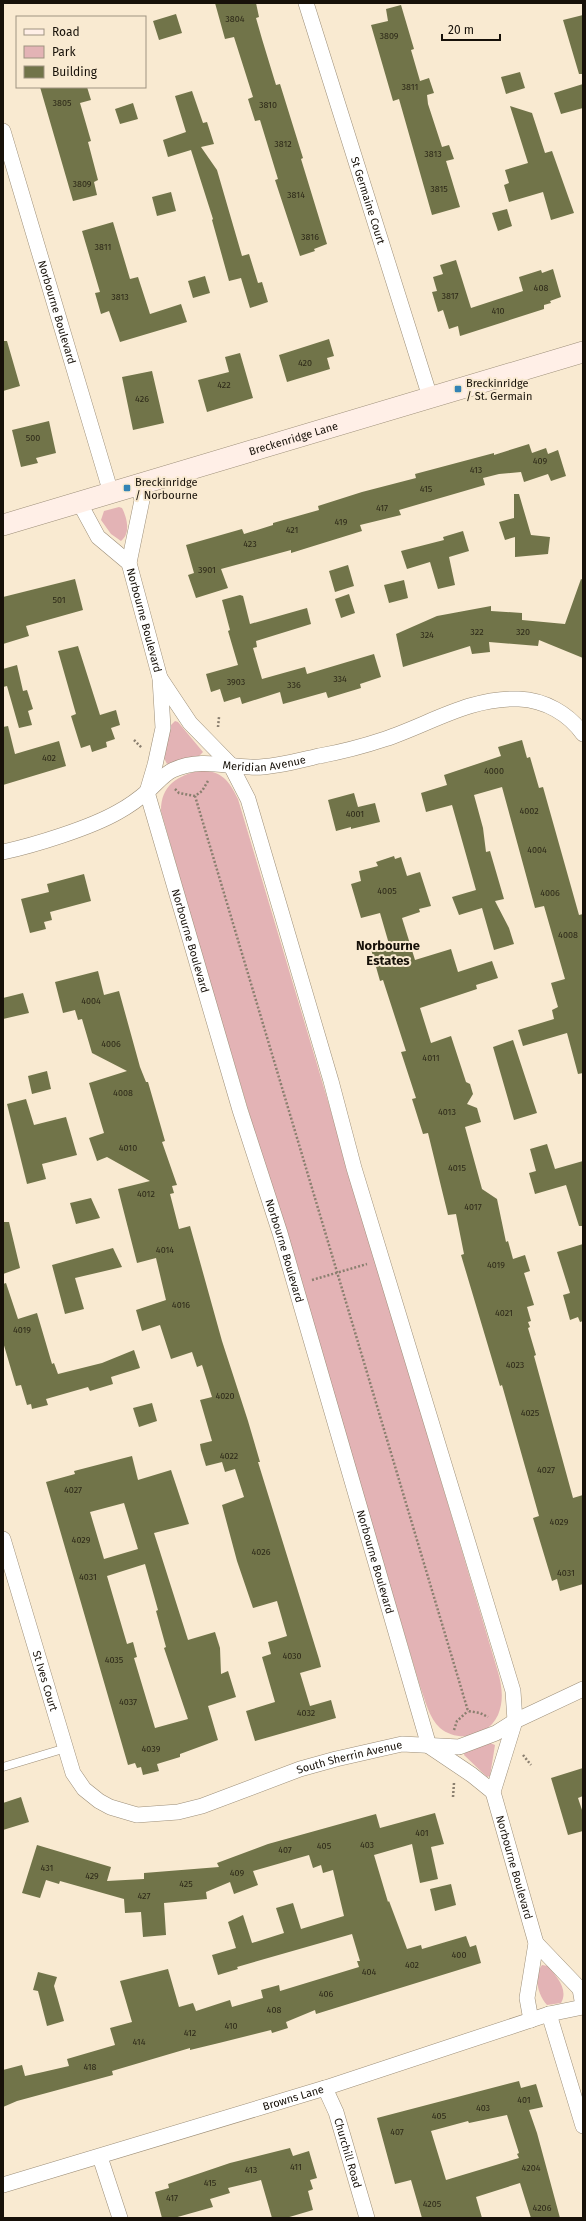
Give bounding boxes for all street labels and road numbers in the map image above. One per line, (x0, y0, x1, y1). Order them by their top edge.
street label: St Germaine Court (348, 155, 388, 246)
street label: Norbourne Boulevard (35, 259, 79, 366)
street label: Breckenridge Lane (247, 419, 339, 458)
street label: Norbourne Boulevard (124, 566, 165, 674)
street label: Meridian Avenue (222, 753, 307, 774)
street label: Norbourne Boulevard (169, 887, 212, 994)
street label: Norbourne Boulevard (263, 1197, 306, 1304)
street label: Norbourne Boulevard (354, 1508, 397, 1615)
street label: St Ives Court (30, 1649, 61, 1713)
street label: South Sherrin Avenue (295, 1738, 403, 1776)
street label: Norbourne Boulevard (493, 1814, 535, 1921)
street label: Browns Lane (261, 2082, 325, 2113)
street label: Churchill Road (332, 2116, 364, 2189)

